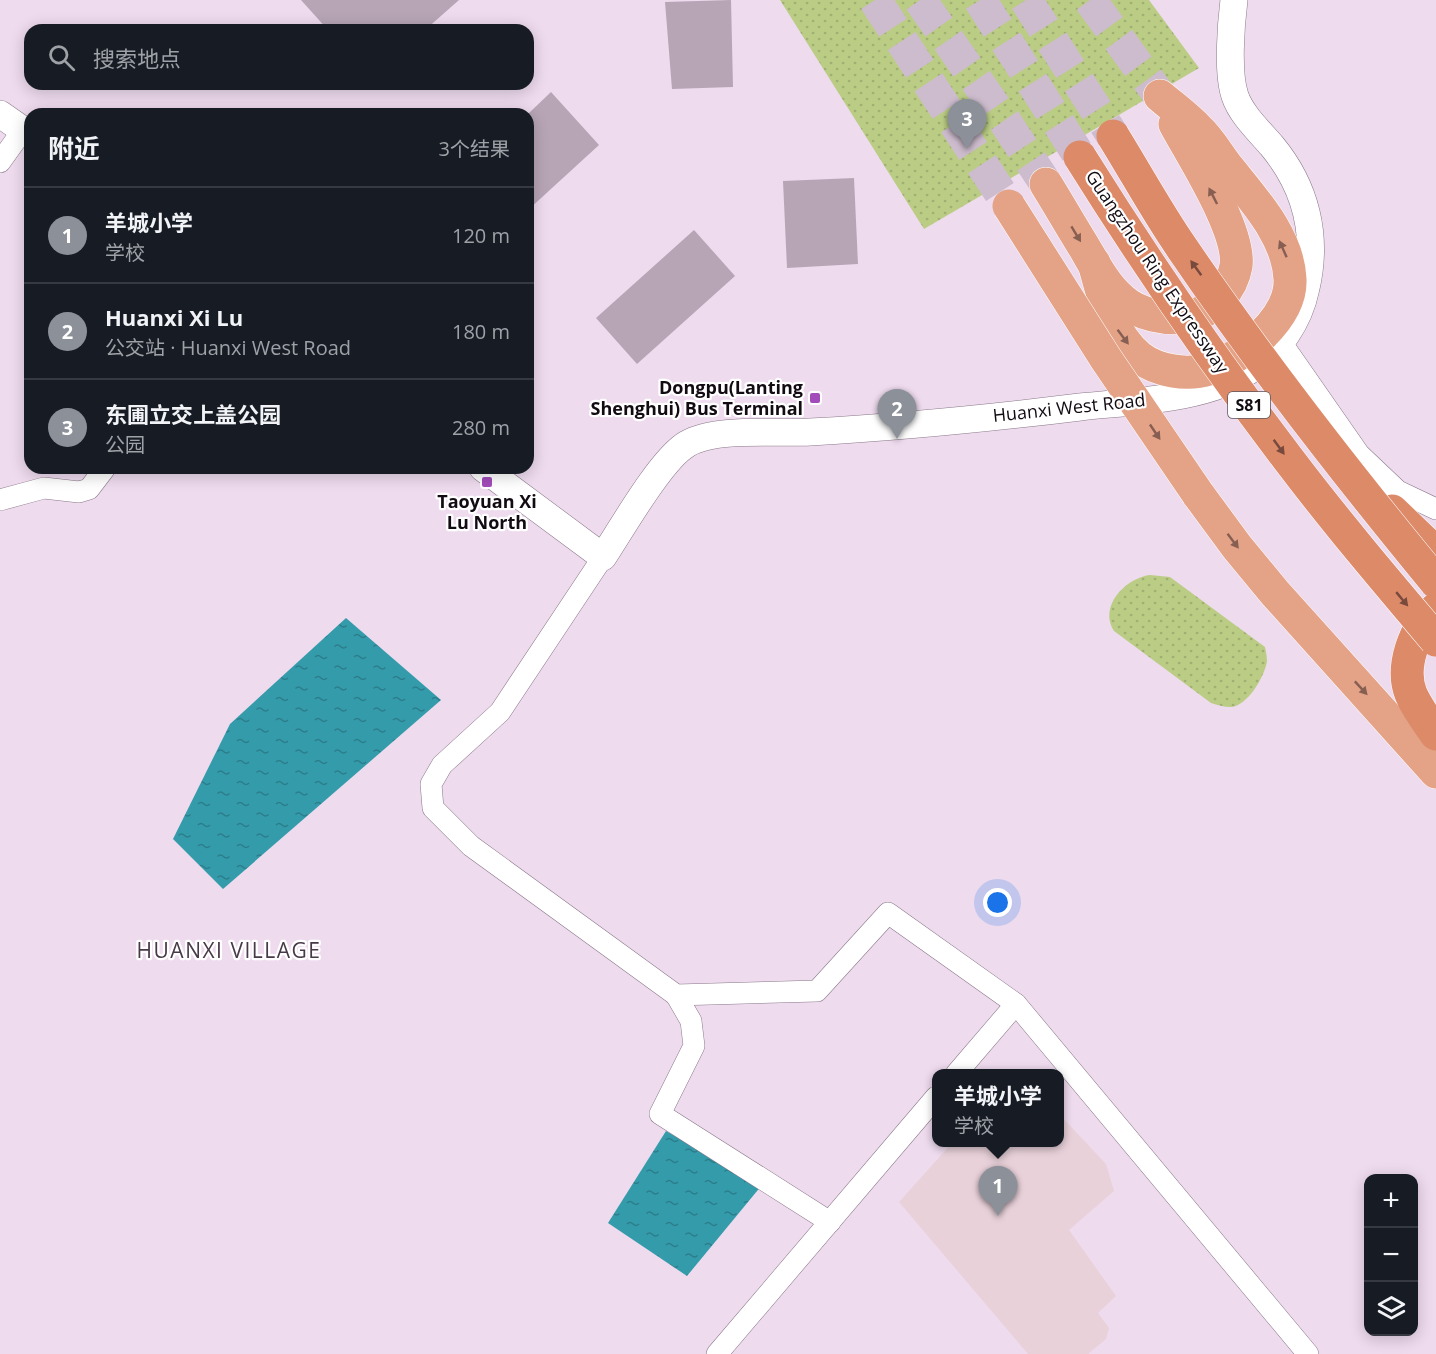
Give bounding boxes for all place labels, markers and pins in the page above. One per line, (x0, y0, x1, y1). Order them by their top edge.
pin: 3 (948, 100, 986, 149)
place label: Dongpu(Lanting Shenghui) Bus Terminal (591, 375, 803, 420)
pin: 2 (878, 390, 916, 439)
marker: Dongpu(Lanting Shenghui) Bus Terminal (808, 391, 822, 405)
marker: Taoyuan Xi Lu North (480, 475, 494, 489)
place label: Taoyuan Xi Lu North (437, 489, 537, 534)
pin: 1 (978, 1166, 1018, 1216)

